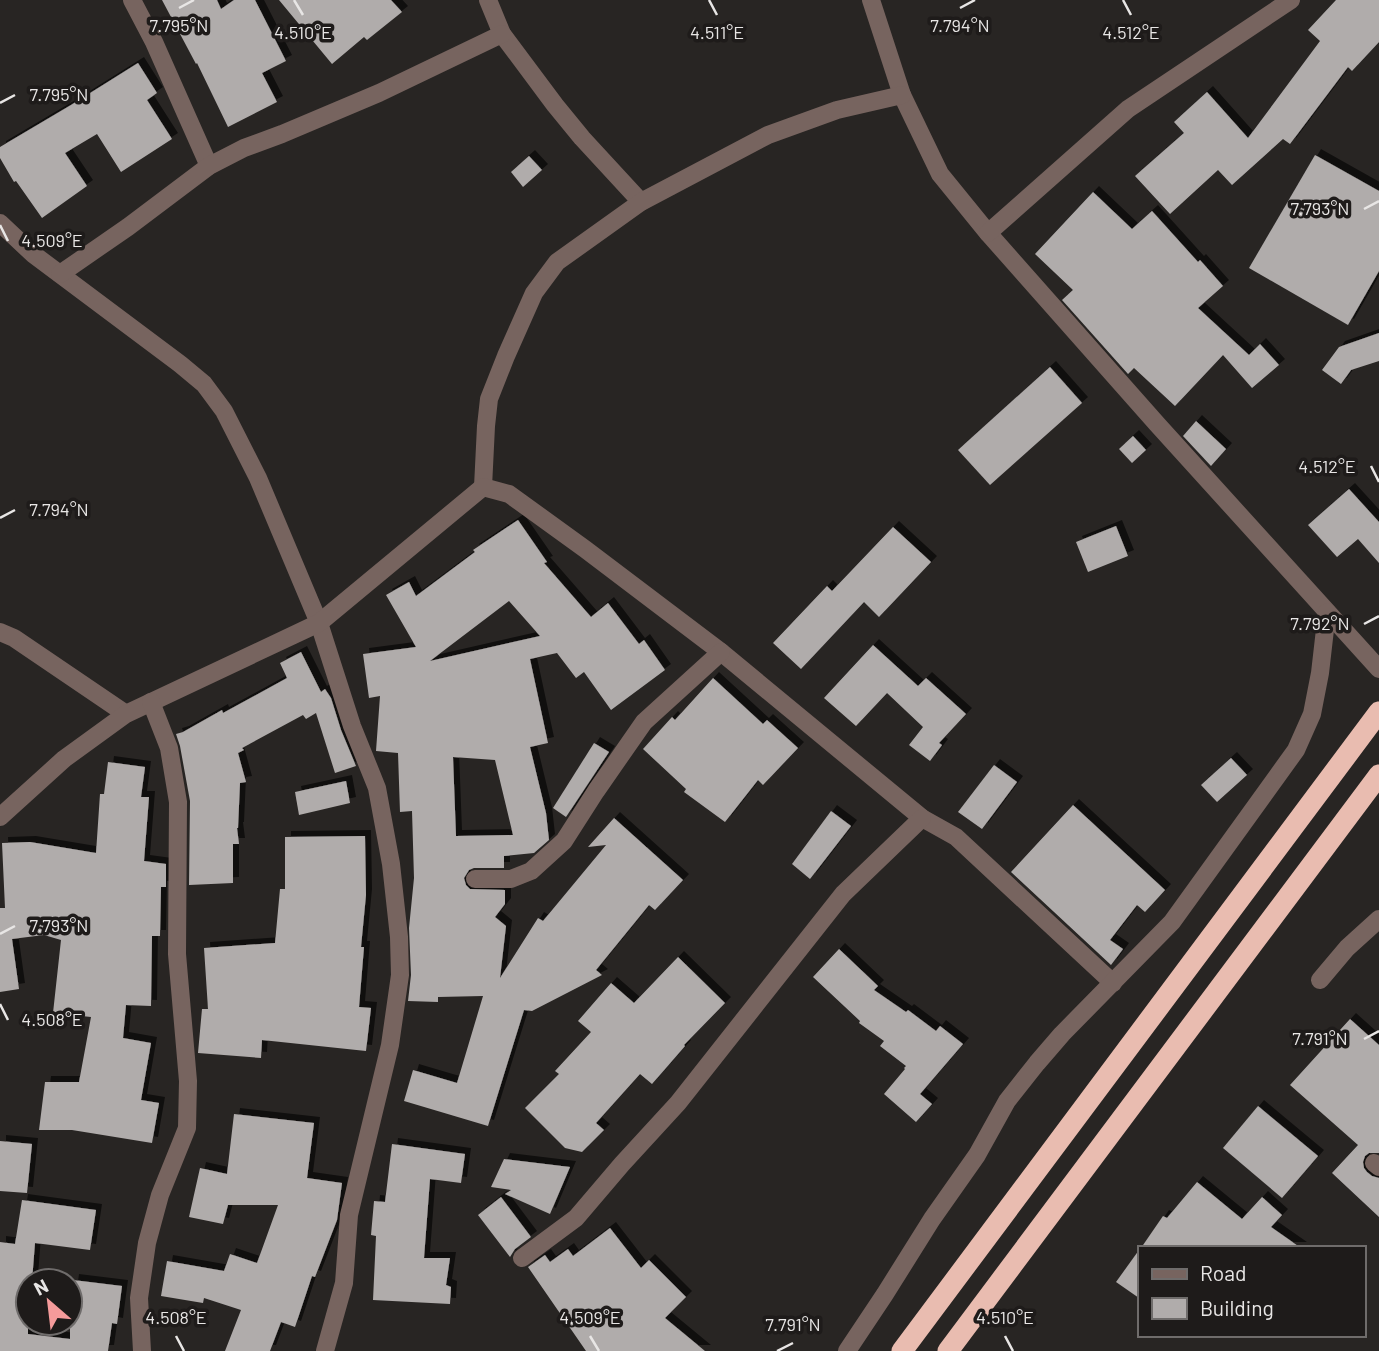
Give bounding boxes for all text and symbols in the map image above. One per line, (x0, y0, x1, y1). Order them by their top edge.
text: 7.795°N (150, 14, 208, 36)
text: 7.794°N (930, 14, 990, 36)
text: 4.510°E (274, 21, 332, 43)
text: 4.511°E (690, 21, 744, 43)
text: 4.512°E (1102, 21, 1160, 43)
text: 7.795°N (30, 83, 88, 105)
text: 7.793°N (1291, 197, 1349, 219)
text: 4.509°E (21, 229, 83, 251)
text: 4.512°E (1298, 455, 1356, 477)
text: 7.794°N (29, 498, 89, 520)
text: 7.792°N (1290, 612, 1350, 634)
text: 7.793°N (30, 914, 88, 936)
text: 4.508°E (21, 1008, 83, 1030)
text: 7.791°N (1292, 1027, 1348, 1049)
legend (1138, 1246, 1365, 1337)
text: Road (1200, 1260, 1246, 1285)
north arrow (14, 1267, 84, 1337)
text: N (30, 1273, 52, 1300)
text: Building (1200, 1295, 1274, 1320)
text: 4.508°E (145, 1306, 207, 1328)
text: 4.509°E (559, 1306, 621, 1328)
text: 4.510°E (976, 1306, 1034, 1328)
text: 7.791°N (765, 1313, 821, 1335)

